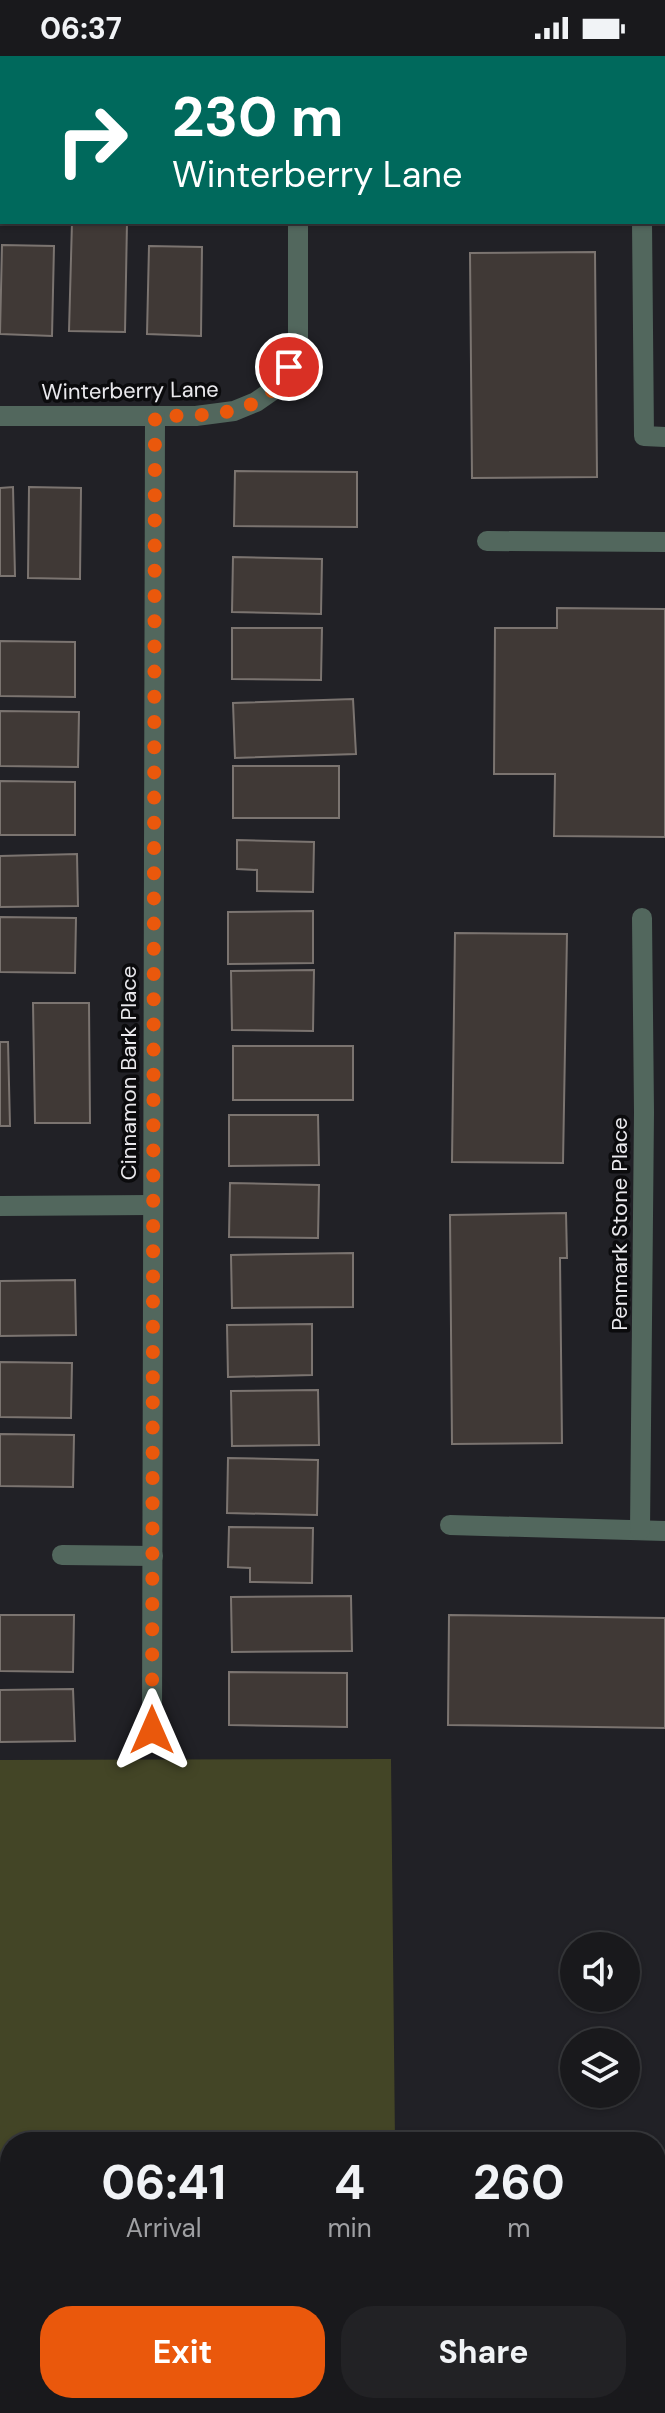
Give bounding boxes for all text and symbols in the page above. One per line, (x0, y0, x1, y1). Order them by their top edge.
text: 06:37 (40, 9, 122, 48)
text: 230 m (172, 80, 343, 153)
icon: right (40, 88, 144, 192)
text: Winterberry Lane (172, 151, 462, 198)
pin (255, 333, 323, 401)
icon: arrive (267, 345, 311, 389)
street label: Winterberry Lane (41, 374, 219, 407)
street label: Cinnamon Bark Place (114, 966, 143, 1180)
street label: Penmark Stone Place (605, 1117, 634, 1331)
position arrow (110, 1688, 194, 1772)
map controls (560, 1932, 640, 2108)
button: sound (560, 1932, 640, 2012)
button: layers (560, 2028, 640, 2108)
text: 06:41 (101, 2151, 226, 2214)
text: 4 (334, 2151, 365, 2214)
text: 260 (473, 2151, 565, 2214)
text: Arrival (126, 2211, 202, 2245)
text: min (327, 2211, 372, 2245)
text: m (507, 2211, 530, 2245)
button: Exit (40, 2306, 325, 2398)
button: Share (341, 2306, 626, 2398)

